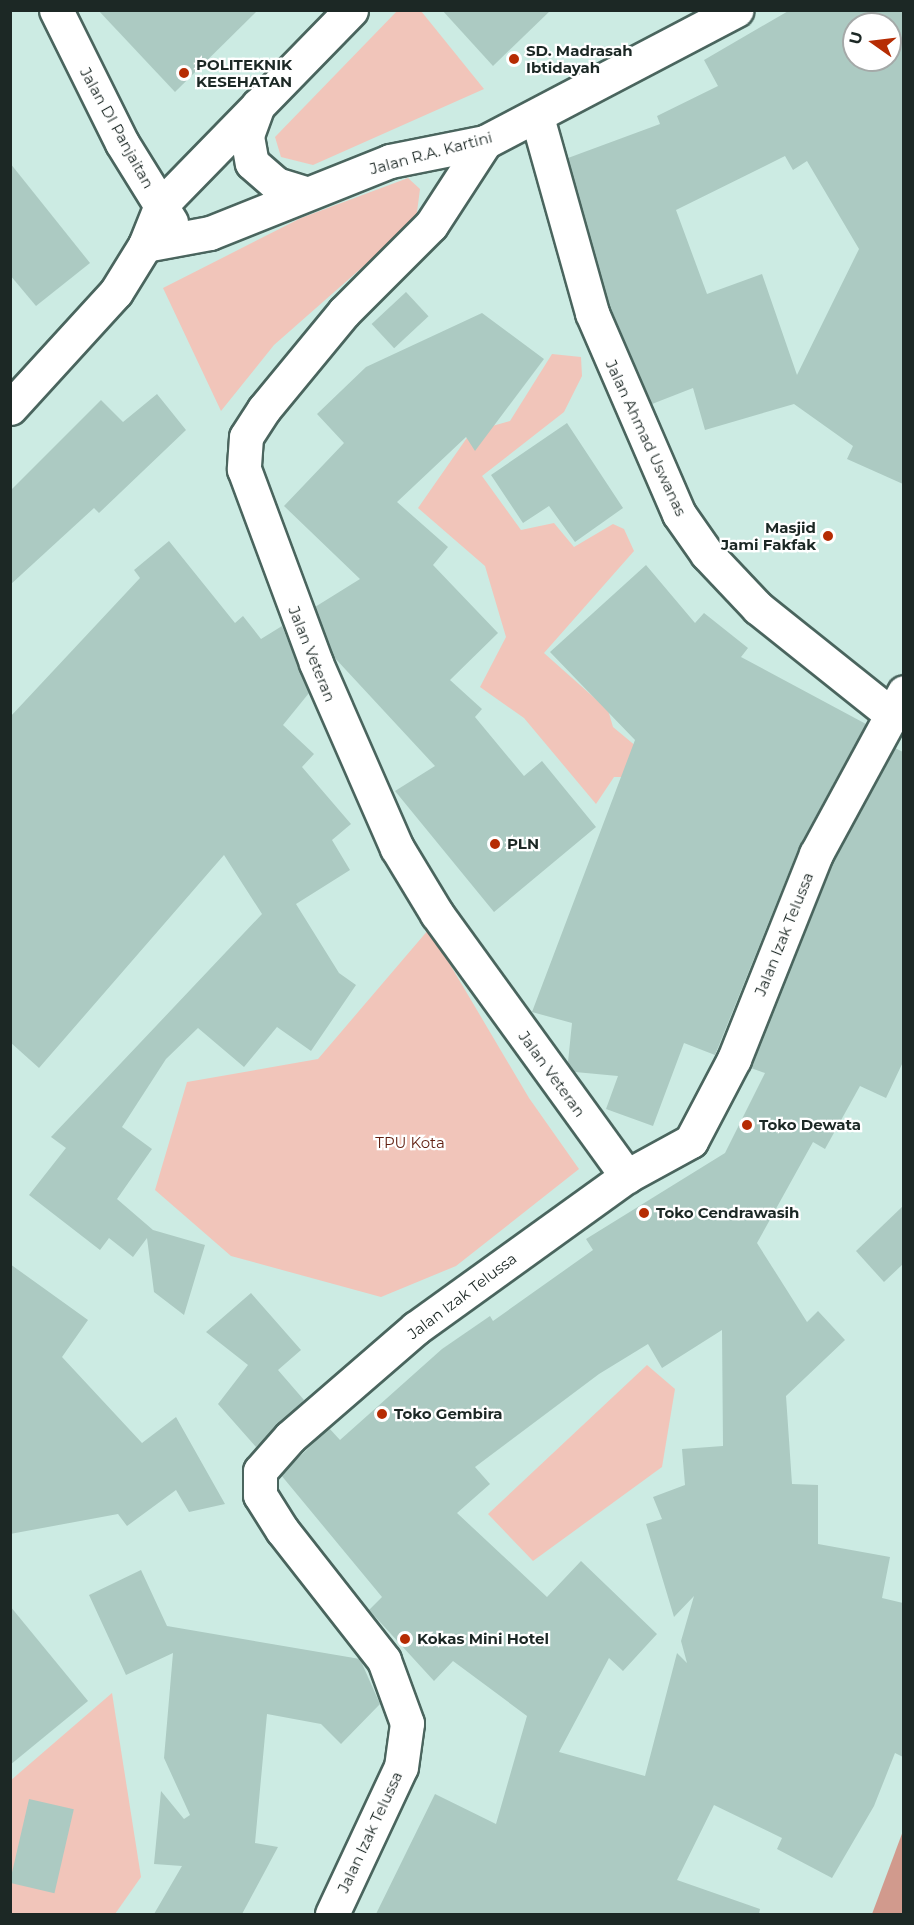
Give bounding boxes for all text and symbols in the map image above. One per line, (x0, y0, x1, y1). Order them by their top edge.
north arrow (842, 12, 902, 72)
text: U (845, 30, 867, 46)
place label: SD. Madrasah Ibtidayah (526, 41, 633, 76)
marker: SD. Madrasah Ibtidayah (507, 52, 521, 66)
place label: POLITEKNIK KESEHATAN (196, 55, 292, 90)
street label: Jalan DI Panjaitan (76, 64, 158, 192)
marker: POLITEKNIK KESEHATAN (177, 66, 191, 80)
street label: Jalan R.A. Kartini (368, 128, 494, 178)
street label: Jalan Ahmad Uswanas (602, 357, 690, 519)
place label: Masjid Jami Fakfak (721, 518, 816, 553)
marker: Masjid Jami Fakfak (821, 529, 835, 543)
street label: Jalan Veteran (285, 604, 339, 704)
place label: PLN (507, 835, 539, 853)
marker: PLN (488, 837, 502, 851)
street label: Jalan Izak Telussa (751, 870, 817, 998)
street label: Jalan Veteran (515, 1028, 589, 1120)
place label: Toko Dewata (759, 1116, 861, 1134)
marker: Toko Dewata (740, 1118, 754, 1132)
park label: TPU Kota (375, 1134, 445, 1152)
place label: Toko Cendrawasih (656, 1204, 799, 1222)
marker: Toko Cendrawasih (637, 1206, 651, 1220)
street label: Jalan Izak Telussa (404, 1249, 520, 1343)
place label: Toko Gembira (394, 1405, 503, 1423)
marker: Toko Gembira (375, 1407, 389, 1421)
place label: Kokas Mini Hotel (417, 1630, 549, 1648)
marker: Kokas Mini Hotel (398, 1632, 412, 1646)
street label: Jalan Izak Telussa (334, 1769, 406, 1895)

